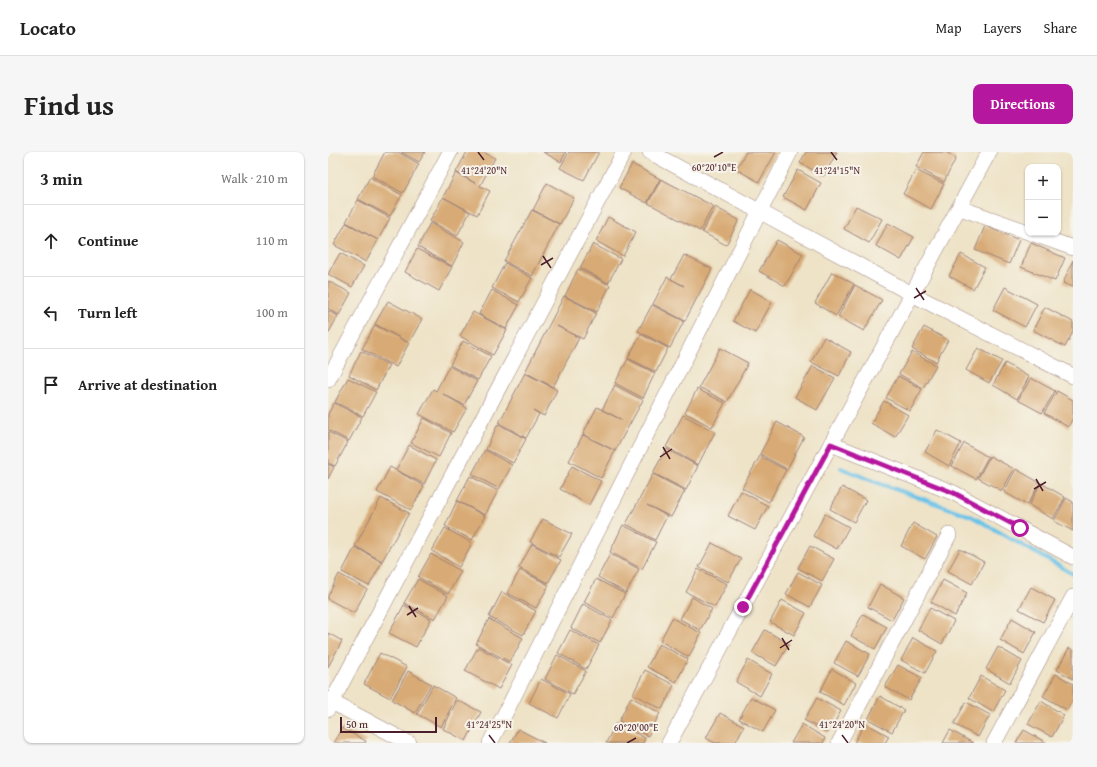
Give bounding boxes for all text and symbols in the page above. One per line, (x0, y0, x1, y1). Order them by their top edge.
text: Locato (20, 14, 76, 42)
text: Map (936, 18, 962, 38)
text: Layers (984, 18, 1022, 38)
text: Share (1044, 18, 1077, 38)
text: Find us (24, 84, 114, 125)
button: Directions (973, 84, 1073, 124)
text: 60°20'10"E (692, 160, 736, 175)
text: 41°24'20"N (461, 163, 507, 178)
text: 41°24'15"N (814, 163, 860, 178)
map controls (1025, 164, 1061, 236)
button: + (1025, 164, 1061, 200)
text: 3 min (40, 166, 82, 191)
text: Walk · 210 m (221, 169, 288, 188)
button: − (1025, 200, 1061, 236)
icon: ahead (40, 230, 62, 252)
text: Continue (78, 230, 139, 251)
text: 110 m (256, 231, 288, 250)
icon: left (40, 302, 62, 324)
text: Turn left (78, 302, 137, 323)
text: 100 m (256, 303, 288, 322)
icon: arrive (40, 374, 62, 396)
text: Arrive at destination (78, 374, 217, 395)
route start (1011, 519, 1029, 537)
route end (734, 598, 752, 616)
scale bar (340, 715, 437, 734)
text: 50 m (346, 716, 368, 732)
text: 41°24'25"N (466, 717, 512, 732)
text: 41°24'20"N (819, 717, 865, 732)
text: 60°20'00"E (614, 720, 658, 735)

